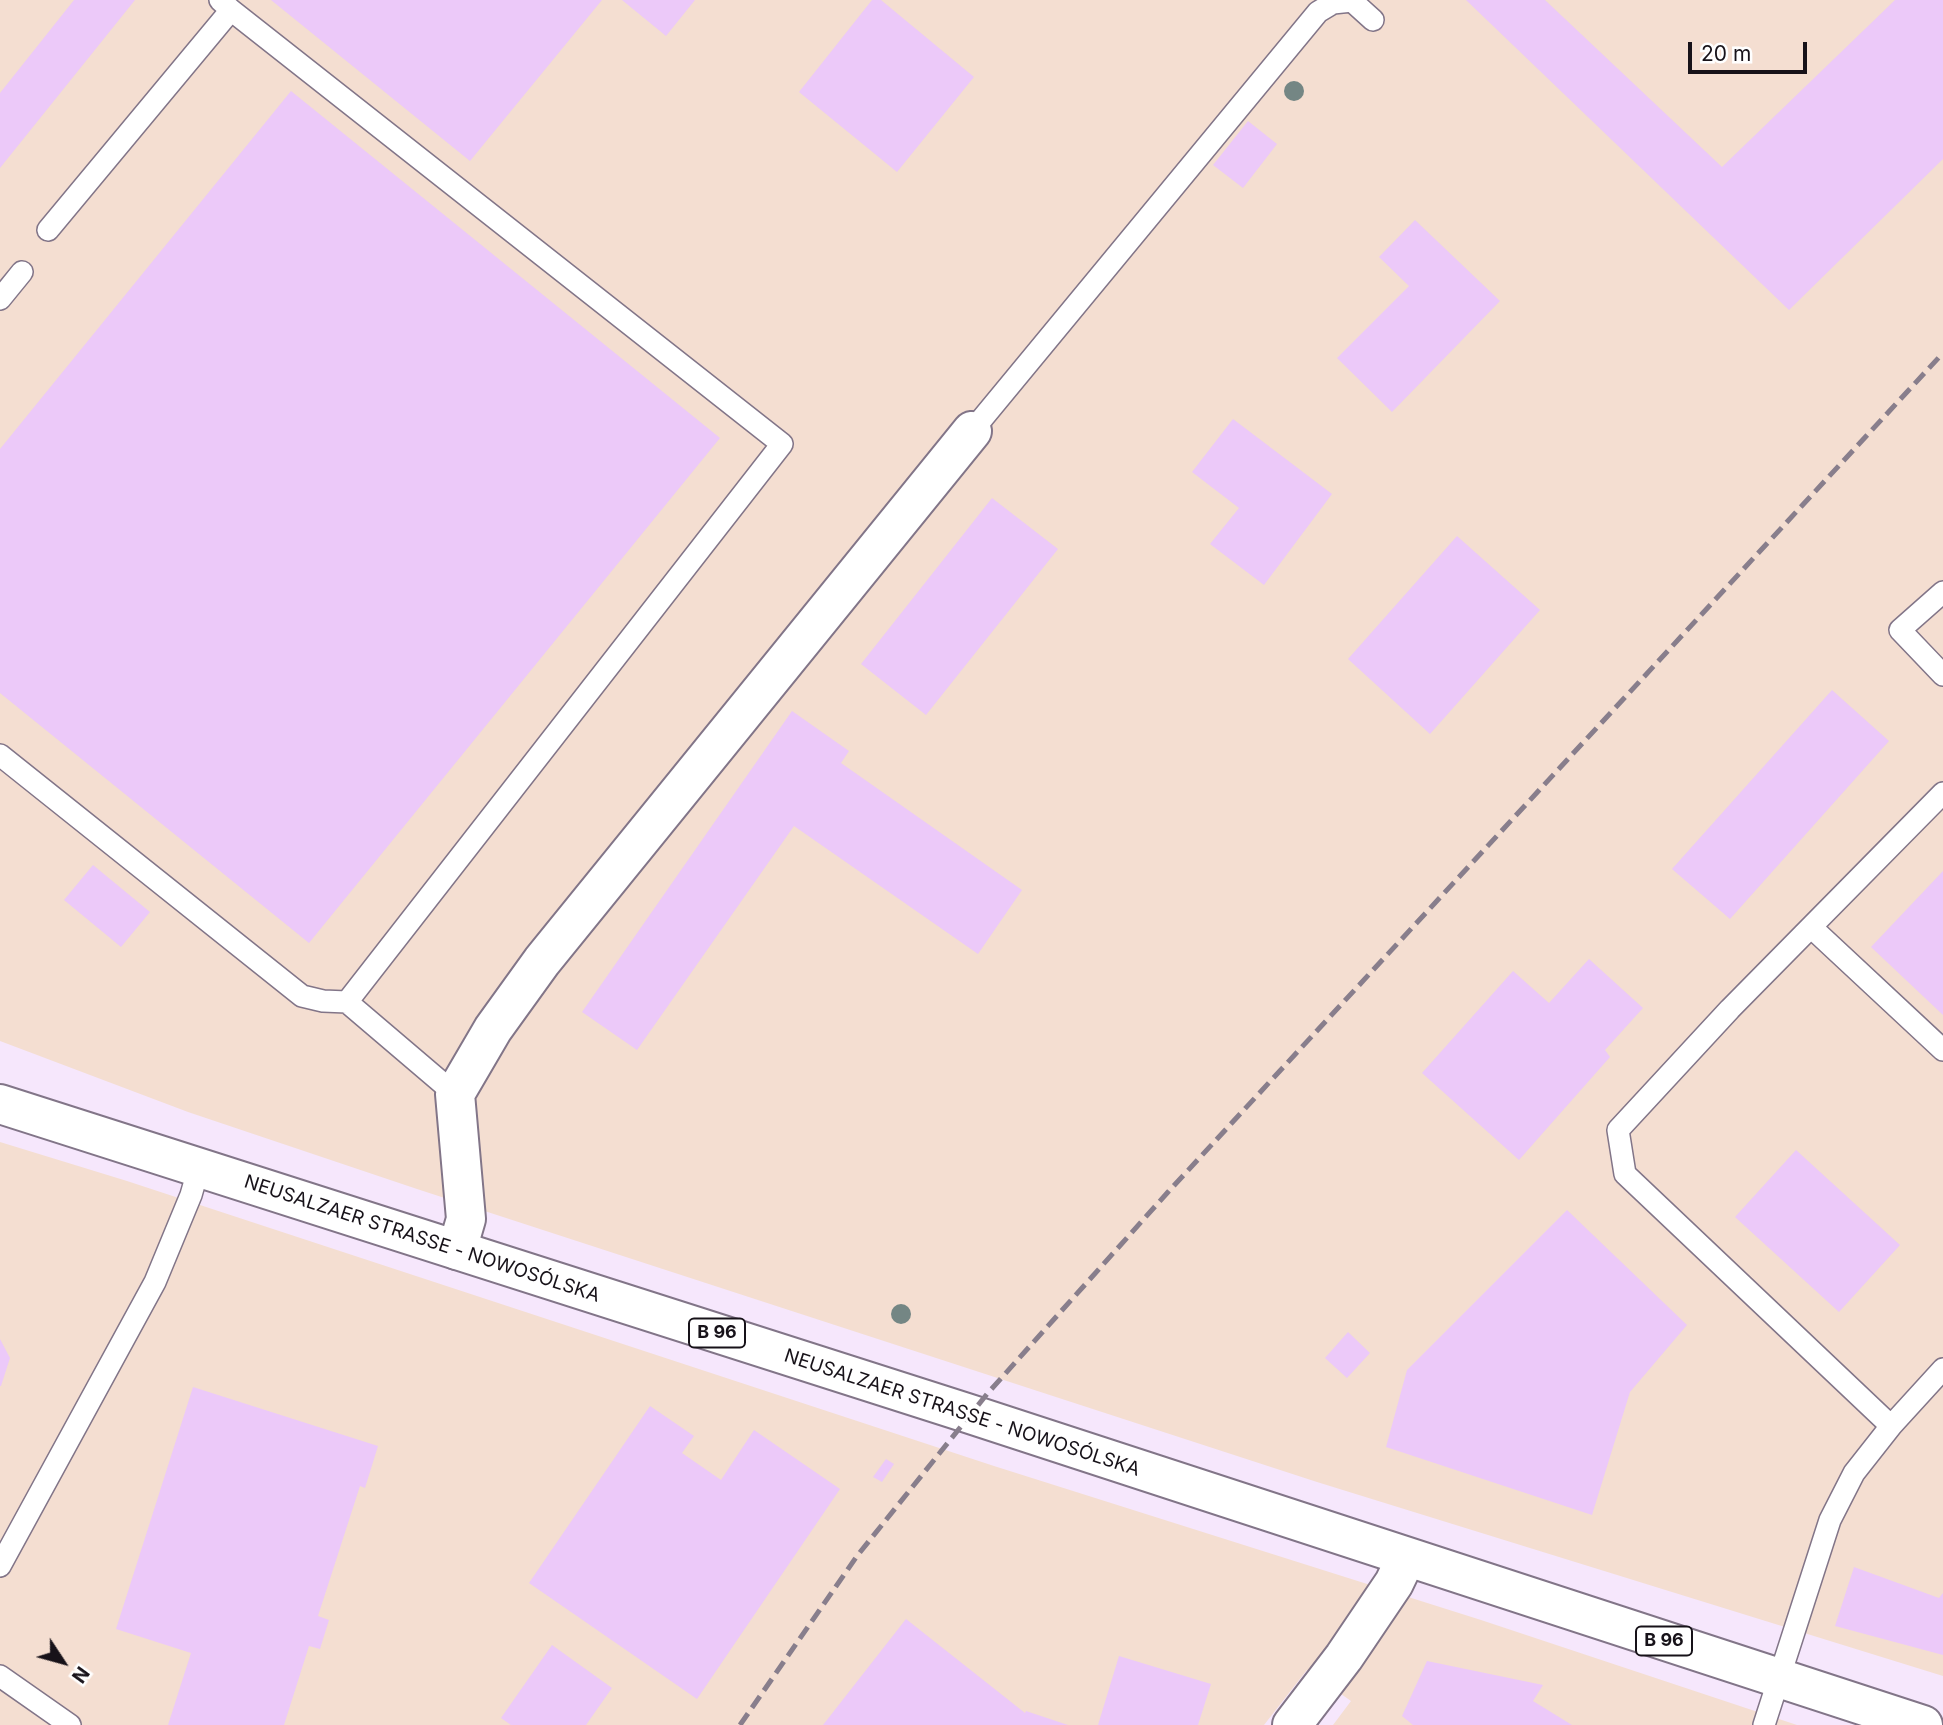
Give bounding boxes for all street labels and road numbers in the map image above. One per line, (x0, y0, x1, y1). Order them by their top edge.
street label: NEUSALZAER STRASSE - NOWOSÓLSKA (241, 1171, 603, 1307)
road number: B 96 (689, 1318, 745, 1348)
street label: NEUSALZAER STRASSE - NOWOSÓLSKA (781, 1345, 1143, 1481)
road number: B 96 (1636, 1626, 1692, 1656)

